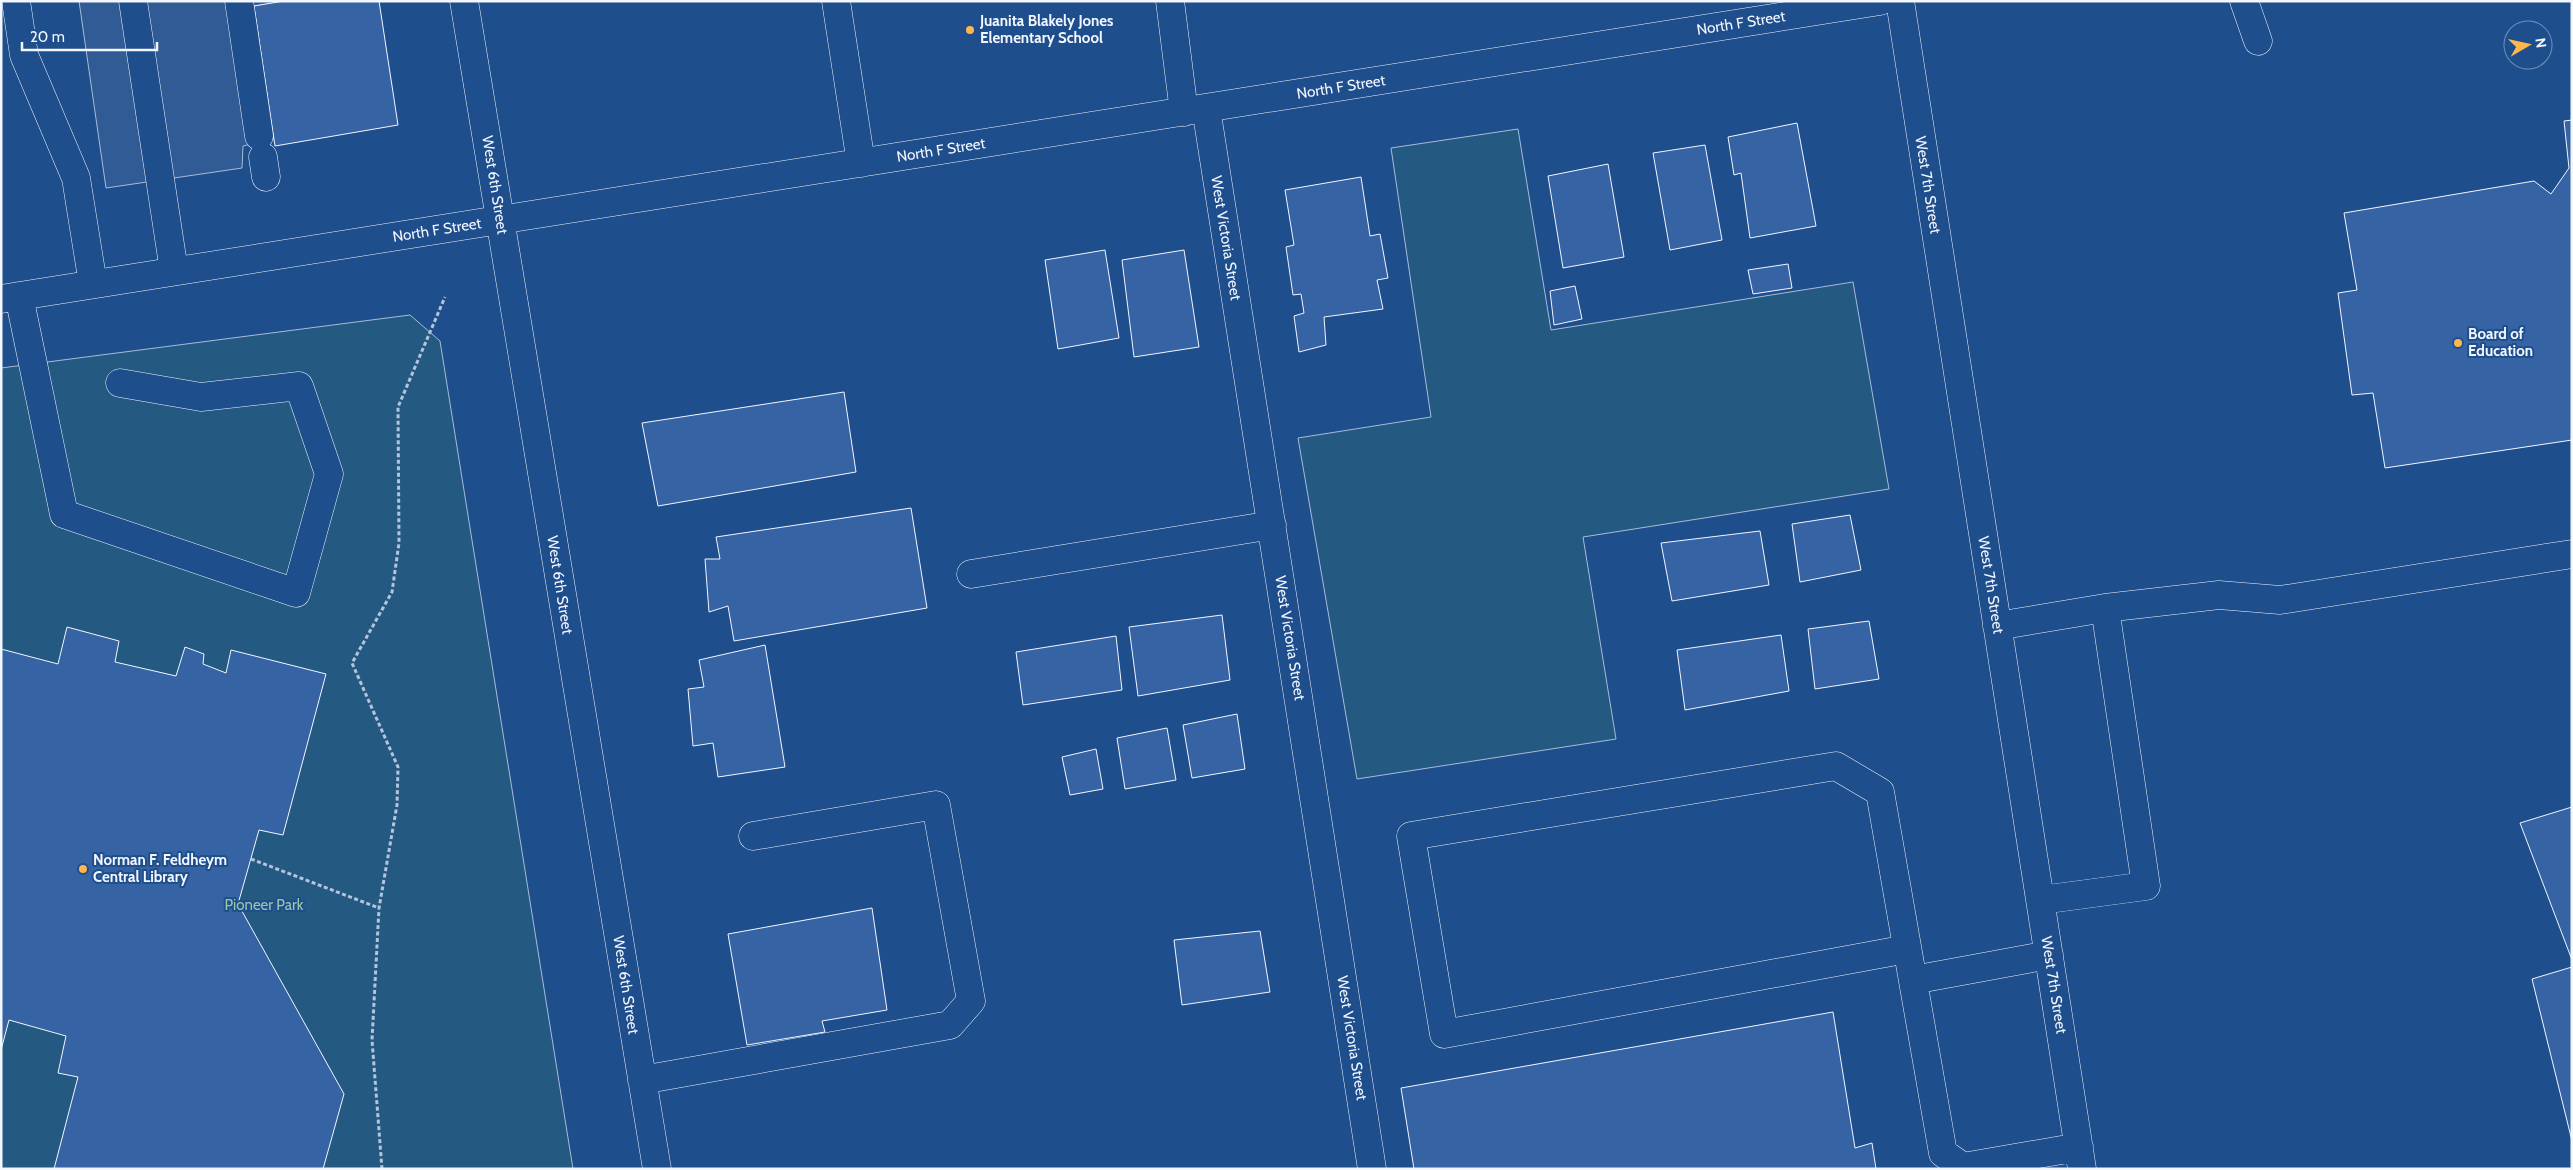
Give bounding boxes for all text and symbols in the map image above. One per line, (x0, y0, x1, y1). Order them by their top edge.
street label: North F Street (1695, 7, 1787, 39)
place label: Juanita Blakely Jones Elementary School (979, 12, 1113, 47)
scale bar (22, 20, 158, 52)
north arrow (2503, 20, 2553, 70)
marker: Juanita Blakely Jones Elementary School (964, 24, 976, 36)
text: 20 m (30, 28, 65, 46)
text: N (2531, 37, 2551, 49)
street label: North F Street (1295, 71, 1387, 103)
street label: West 6th Street (478, 134, 512, 236)
street label: North F Street (895, 134, 987, 166)
street label: West 7th Street (1911, 135, 1945, 235)
street label: West Victoria Street (1207, 174, 1245, 302)
street label: North F Street (391, 214, 483, 246)
place label: Board of Education (2468, 325, 2533, 360)
marker: Board of Education (2452, 337, 2464, 349)
street label: West 6th Street (543, 534, 577, 636)
street label: West 7th Street (1974, 535, 2008, 635)
street label: West Victoria Street (1271, 574, 1309, 702)
place label: Norman F. Feldheym Central Library (93, 851, 227, 886)
marker: Norman F. Feldheym Central Library (77, 863, 89, 875)
park label: Pioneer Park (225, 896, 304, 914)
street label: West 6th Street (609, 934, 643, 1036)
street label: West 7th Street (2037, 935, 2071, 1035)
street label: West Victoria Street (1333, 974, 1371, 1102)

